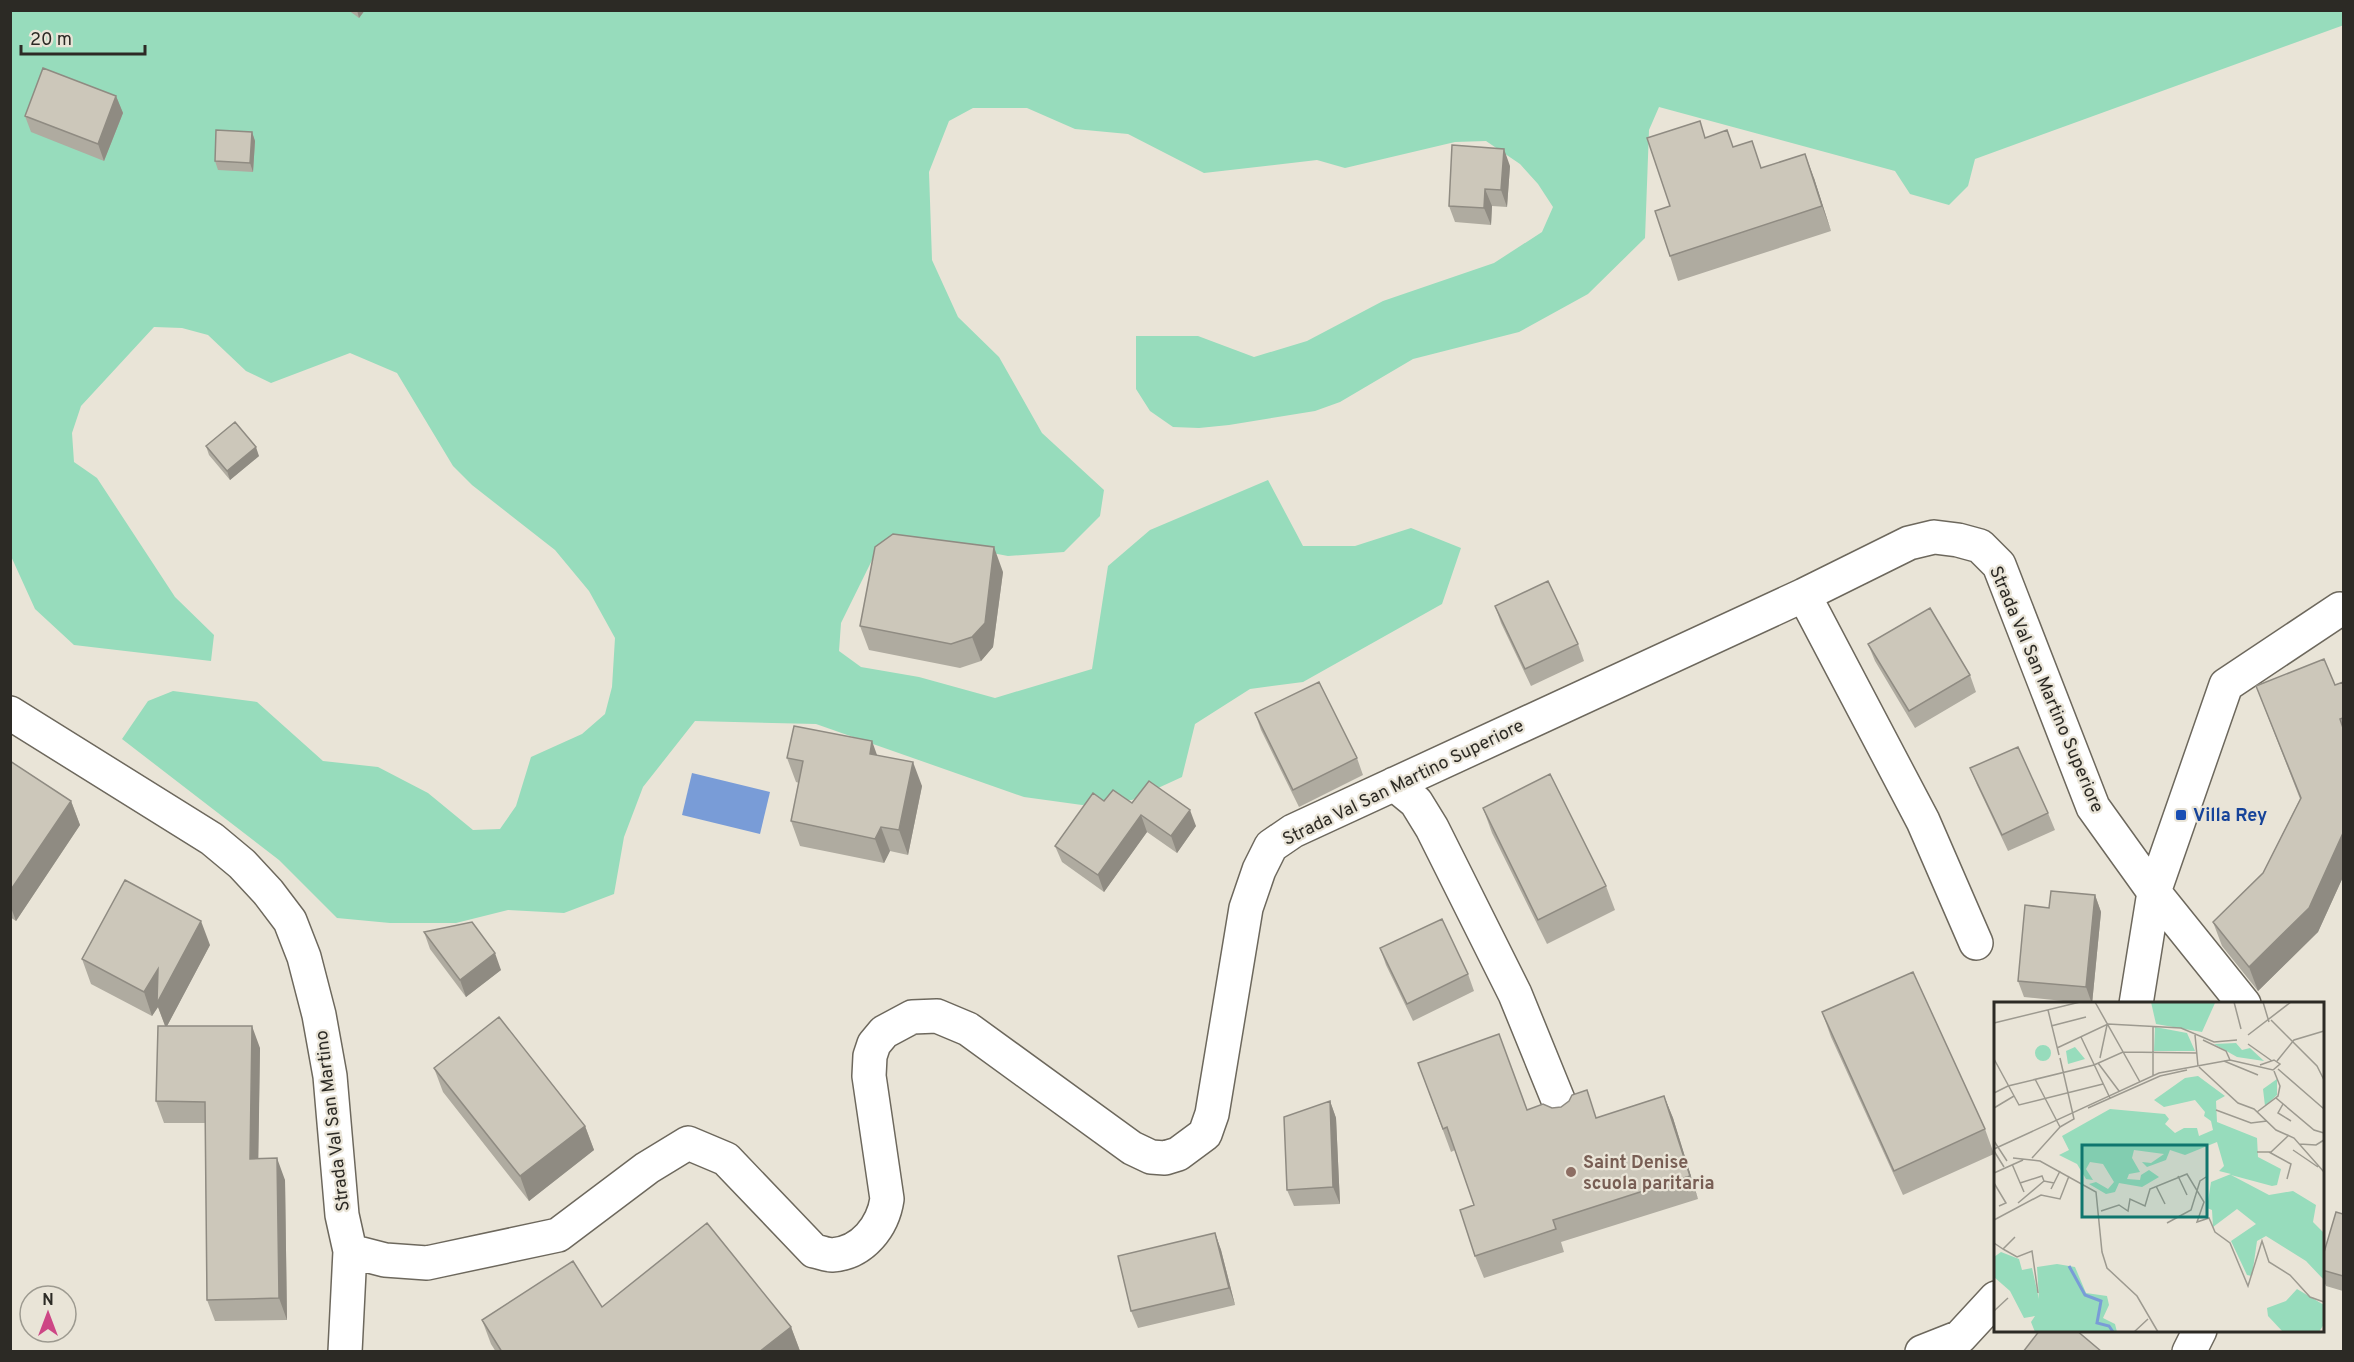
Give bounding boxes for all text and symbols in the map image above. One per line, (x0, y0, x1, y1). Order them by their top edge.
scale bar (21, 18, 146, 56)
text: 20 m (30, 29, 72, 52)
street label: Strada Val San Martino Superiore (1983, 563, 2108, 816)
street label: Strada Val San Martino Superiore (1279, 715, 1528, 852)
place label: Villa Rey (2193, 805, 2267, 828)
marker: Villa Rey (2174, 808, 2188, 822)
inset map (1994, 1002, 2324, 1332)
street label: Strada Val San Martino (311, 1029, 356, 1213)
place label: Saint Denise scuola paritaria (1583, 1152, 1715, 1196)
marker: Saint Denise scuola paritaria (1564, 1165, 1578, 1179)
north arrow (18, 1284, 78, 1344)
text: N (42, 1291, 54, 1311)

